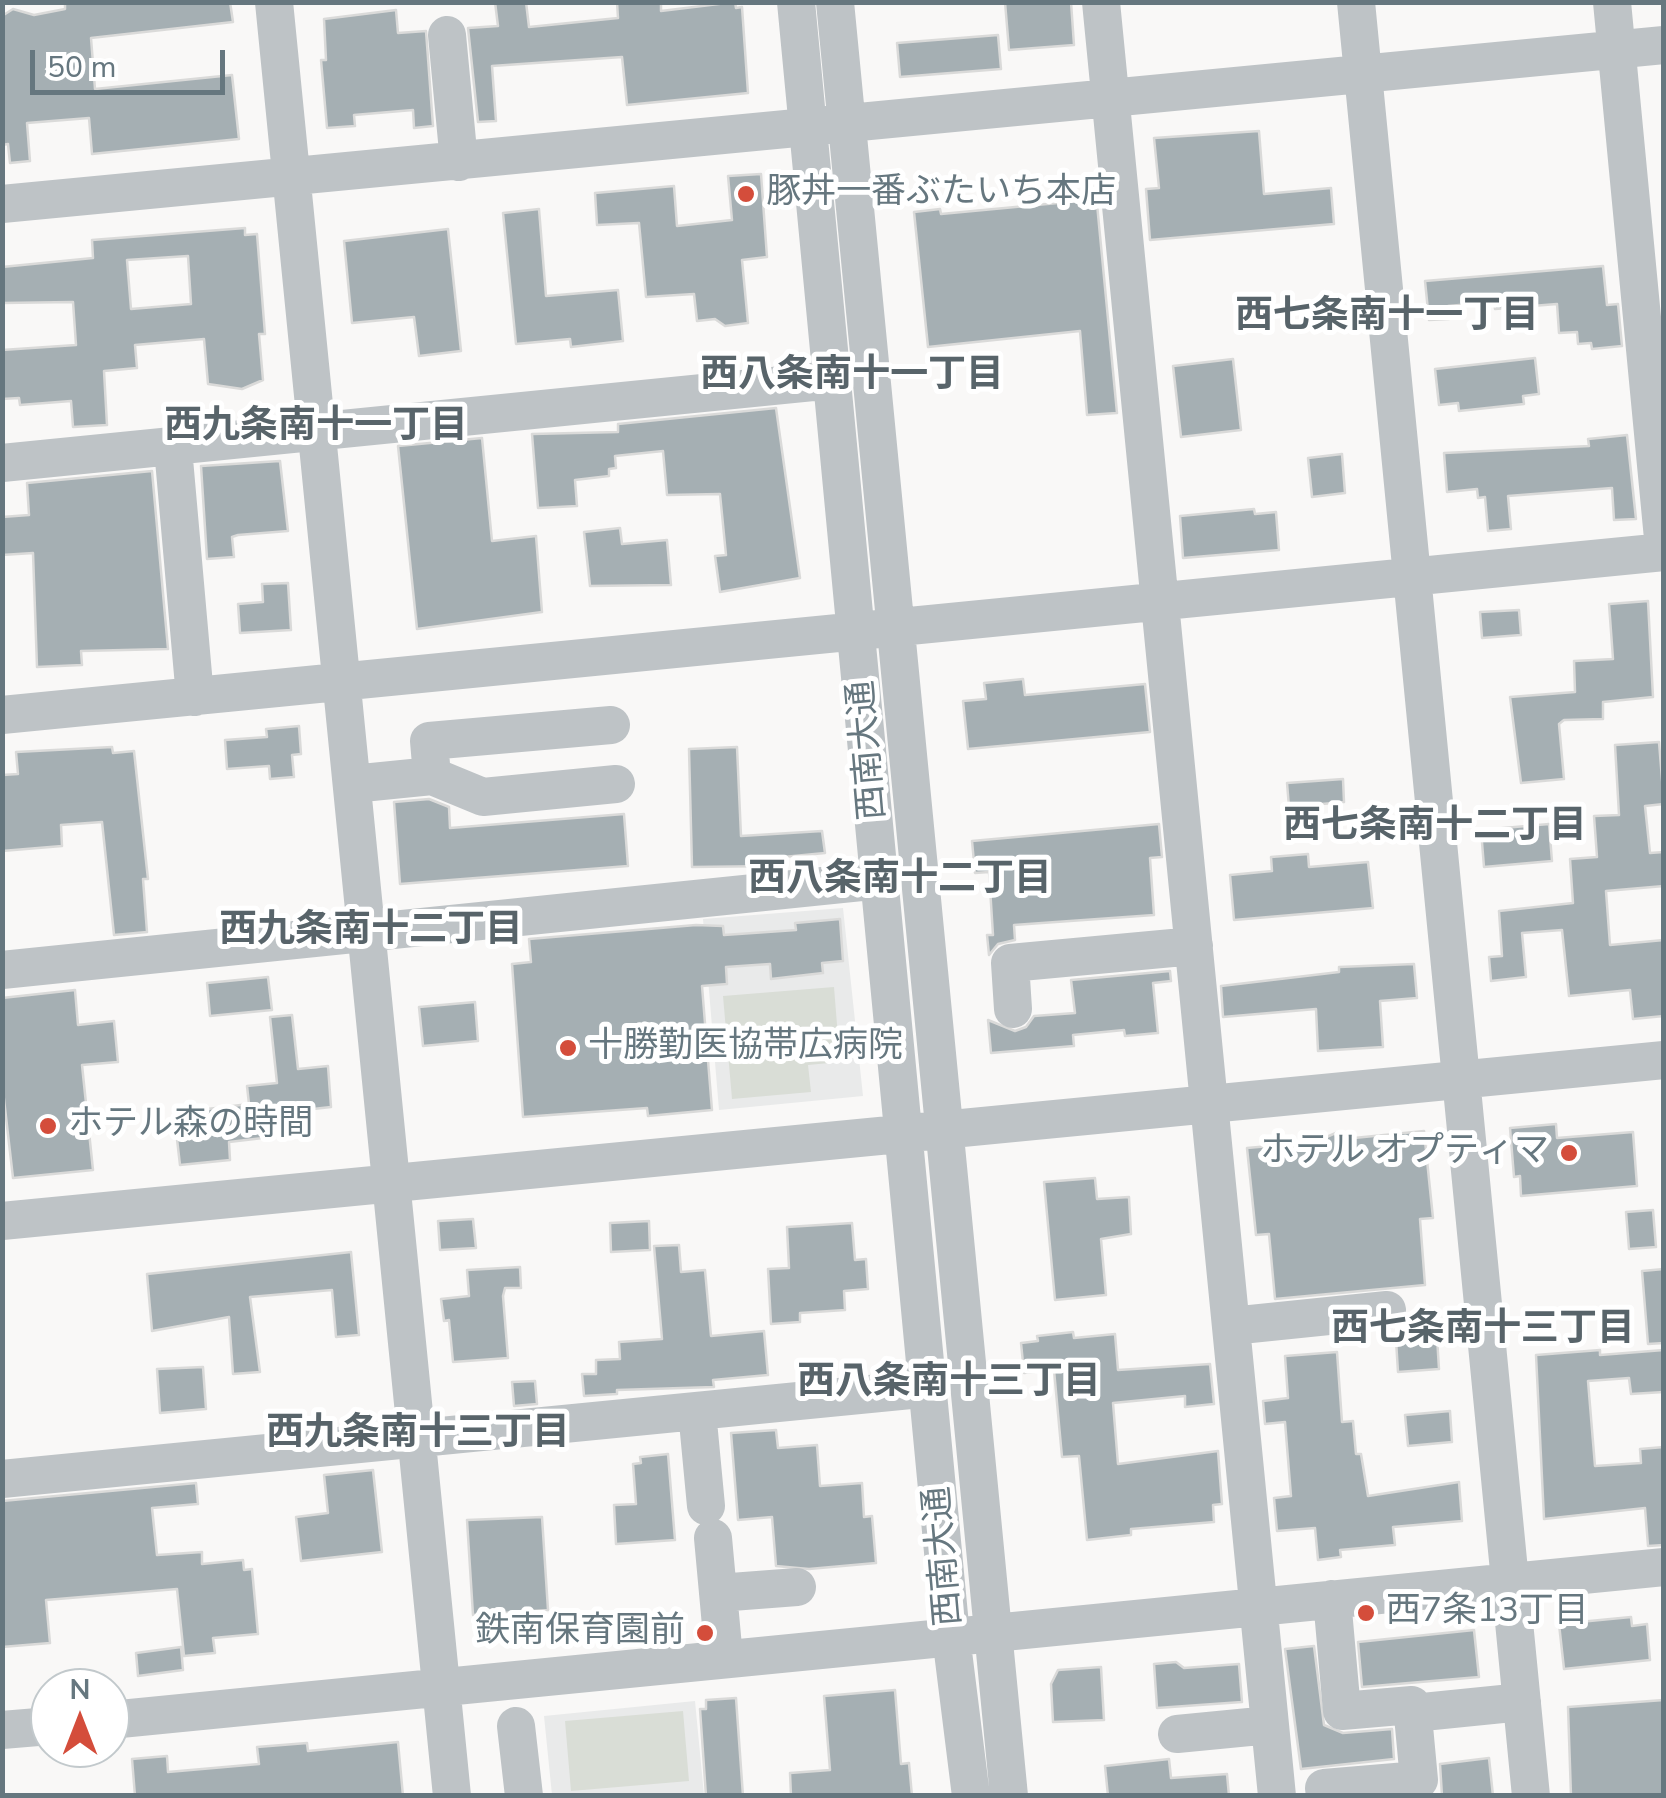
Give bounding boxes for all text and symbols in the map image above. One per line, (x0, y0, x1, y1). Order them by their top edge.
scale bar (35, 30, 230, 92)
text: 50 m (47, 47, 116, 88)
place label: 豚丼一番ぶたいち本店 (766, 173, 1116, 215)
marker: 豚丼一番ぶたいち本店 (735, 183, 757, 205)
district label: 西七条南十一丁目 (1235, 295, 1539, 341)
district label: 西八条南十一丁目 (700, 354, 1004, 400)
district label: 西九条南十一丁目 (164, 405, 468, 451)
street label: 西南大通 (842, 678, 896, 822)
district label: 西七条南十二丁目 (1283, 805, 1587, 851)
district label: 西八条南十二丁目 (748, 858, 1052, 904)
district label: 西九条南十二丁目 (219, 909, 523, 955)
place label: 十勝勤医協帯広病院 (588, 1027, 903, 1069)
marker: 十勝勤医協帯広病院 (557, 1037, 579, 1059)
place label: ホテル森の時間 (68, 1105, 313, 1147)
marker: ホテル森の時間 (37, 1115, 59, 1137)
place label: ホテル オプティマ (1260, 1132, 1549, 1174)
marker: ホテル オプティマ (1558, 1142, 1580, 1164)
district label: 西七条南十三丁目 (1331, 1308, 1635, 1354)
district label: 西八条南十三丁目 (797, 1361, 1101, 1407)
district label: 西九条南十三丁目 (266, 1412, 570, 1458)
street label: 西南大通 (918, 1484, 972, 1628)
place label: 西7条13丁目 (1386, 1592, 1589, 1634)
marker: 西7条13丁目 (1355, 1602, 1377, 1624)
place label: 鉄南保育園前 (475, 1612, 685, 1654)
marker: 鉄南保育園前 (694, 1622, 716, 1644)
north arrow (30, 1668, 130, 1768)
text: N (70, 1671, 90, 1709)

